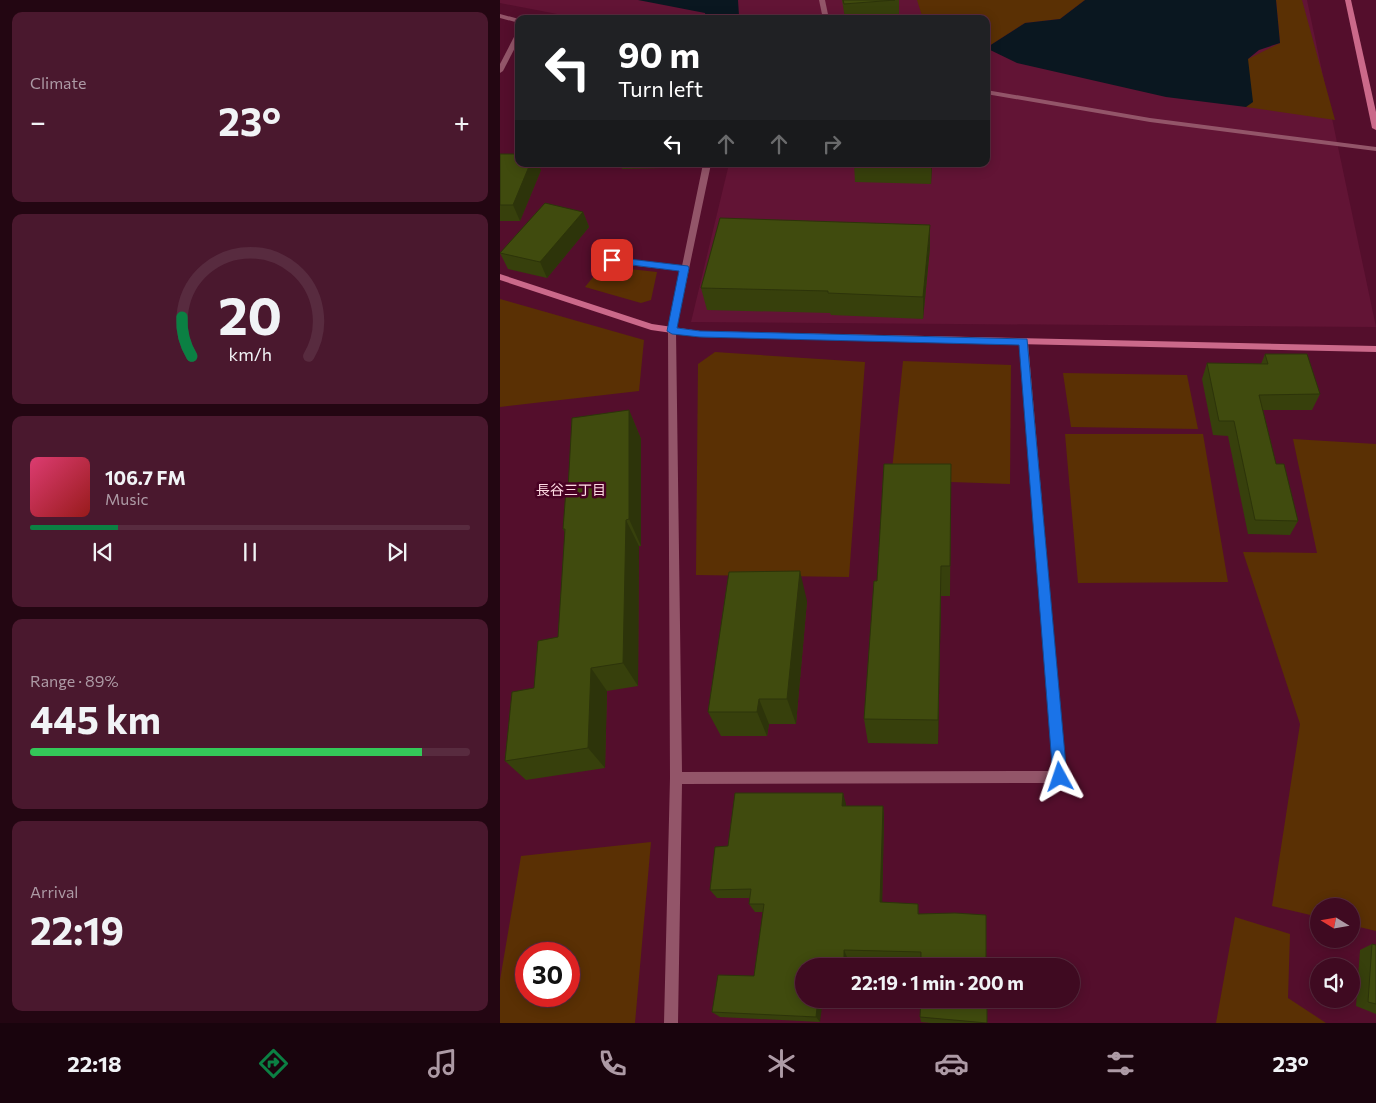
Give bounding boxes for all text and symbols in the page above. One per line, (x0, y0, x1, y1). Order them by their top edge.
text: 90 m (618, 32, 700, 75)
icon: left (535, 35, 600, 100)
text: Climate (30, 73, 86, 92)
text: Turn left (618, 75, 703, 102)
text: 23° (218, 97, 281, 144)
text: − (30, 104, 46, 138)
text: + (454, 104, 470, 138)
icon: left (659, 130, 687, 158)
icon: ahead (712, 130, 740, 158)
icon: ahead (765, 130, 793, 158)
icon: right (818, 130, 846, 158)
pin (591, 239, 633, 281)
icon: arrive (598, 246, 626, 274)
text: 20 (218, 282, 282, 346)
text: km/h (228, 343, 272, 365)
text: 106.7 FM (105, 466, 186, 489)
district label: 長谷三丁目 (536, 481, 606, 498)
text: Music (105, 489, 149, 508)
icon: previous (89, 538, 117, 566)
icon: pause (236, 538, 264, 566)
icon: next (383, 538, 411, 566)
text: Range · 89% (30, 671, 119, 690)
text: 445 km (30, 695, 161, 742)
position arrow (1033, 750, 1085, 802)
text: Arrival (30, 882, 78, 901)
north arrow (1310, 898, 1360, 948)
map controls (1310, 898, 1360, 1008)
text: 22:19 (30, 906, 124, 953)
speed limit sign: 30 (515, 942, 580, 1007)
button: sound (1310, 958, 1360, 1008)
text: 22:19 · 1 min · 200 m (851, 971, 1024, 994)
icon: directions (256, 1046, 291, 1081)
icon: music (425, 1046, 460, 1081)
icon: phone (595, 1046, 630, 1081)
icon: climate (764, 1046, 799, 1081)
icon: car (934, 1046, 969, 1081)
icon: filters (1103, 1046, 1138, 1081)
text: 22:18 (67, 1050, 122, 1077)
text: 23° (1272, 1050, 1309, 1077)

